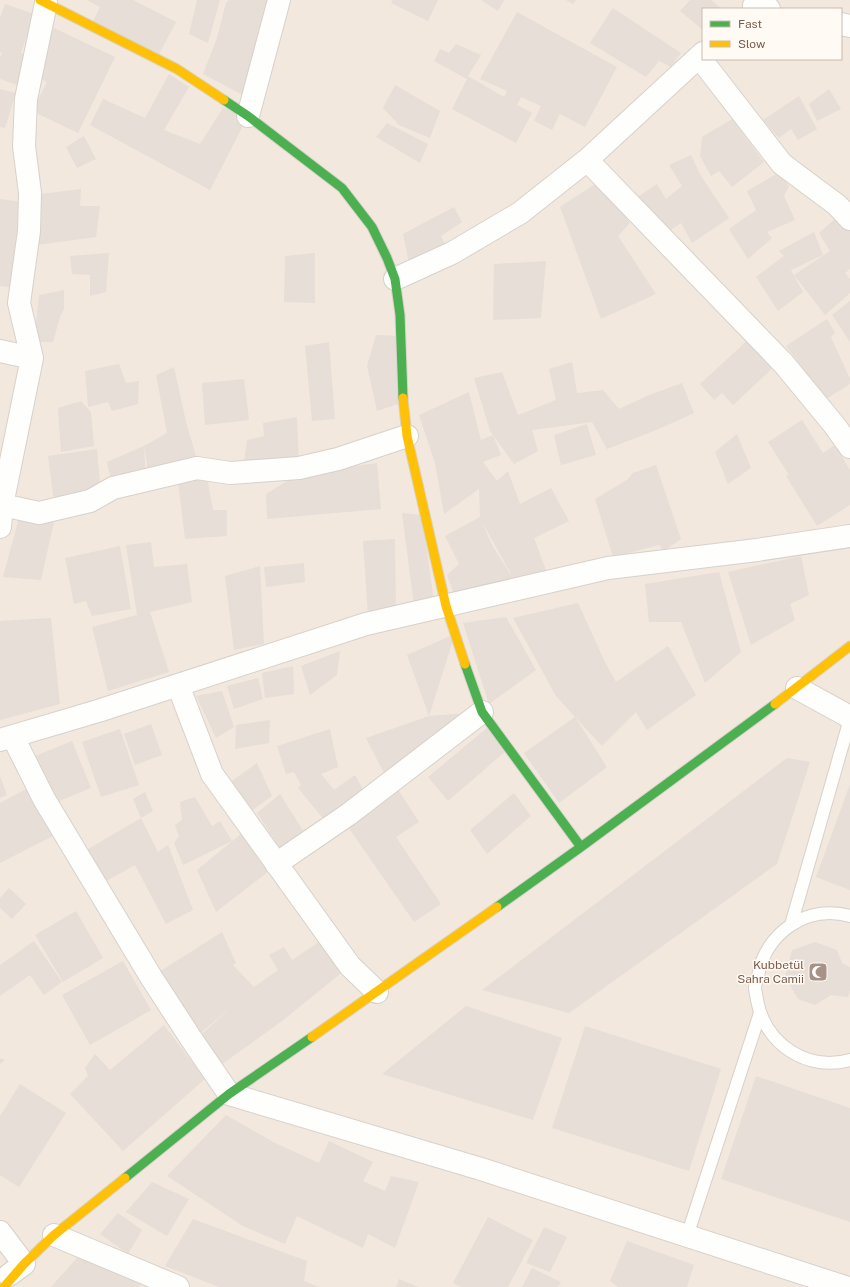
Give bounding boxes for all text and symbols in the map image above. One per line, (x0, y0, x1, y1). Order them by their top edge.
legend (702, 8, 842, 60)
text: Fast (738, 17, 763, 31)
text: Slow (738, 37, 766, 51)
place label: Kubbetül Sahra Camii (737, 958, 804, 986)
mosque icon: Kubbetül Sahra Camii (807, 961, 829, 983)

